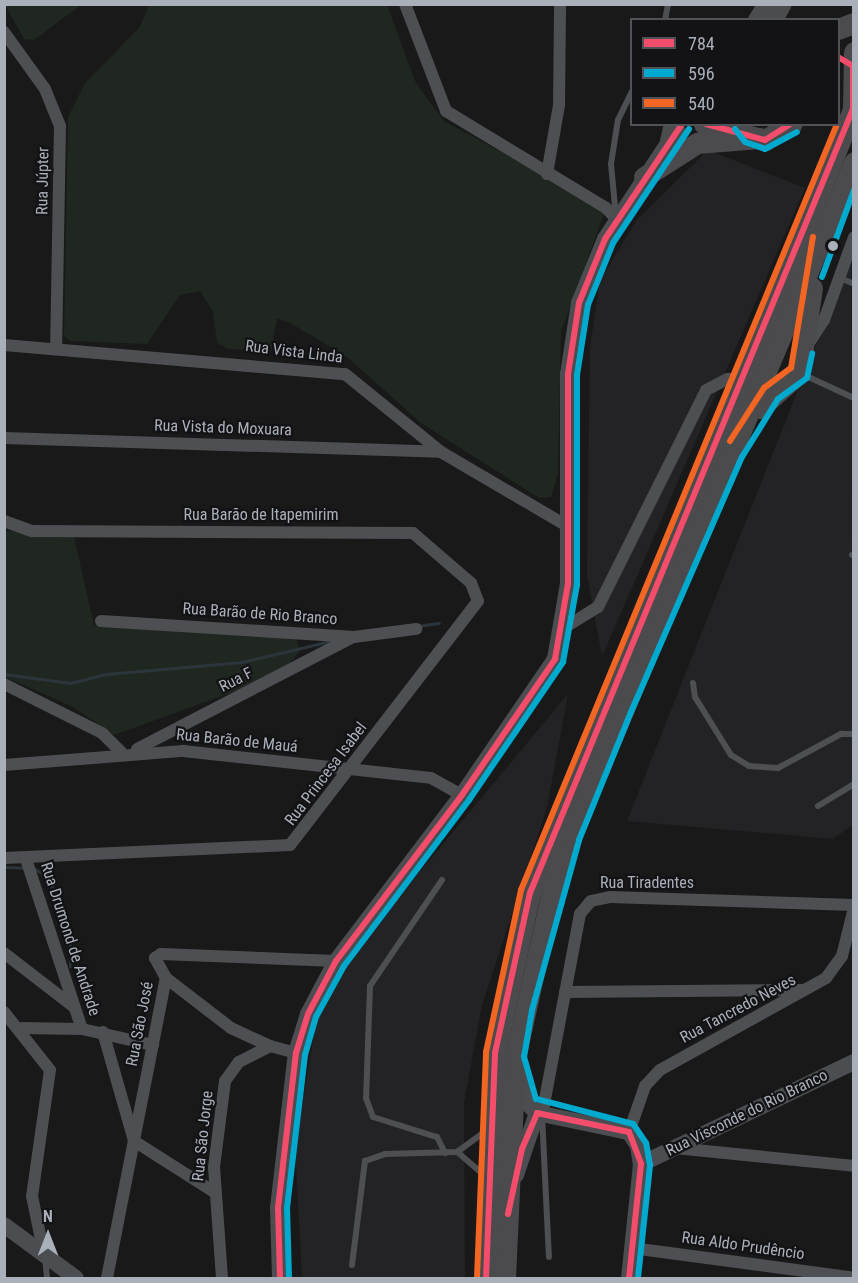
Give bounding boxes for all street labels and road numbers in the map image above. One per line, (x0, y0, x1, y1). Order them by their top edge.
street label: Rua Júpter (33, 147, 53, 215)
street label: Rua Vista Linda (244, 336, 344, 368)
street label: Rua Vista do Moxuara (154, 416, 292, 440)
street label: Rua Barão de Itapemirim (183, 505, 339, 525)
street label: Rua Barão de Rio Branco (182, 599, 338, 629)
street label: Rua F (216, 663, 256, 697)
street label: Rua Princesa Isabel (281, 719, 371, 829)
street label: Rua Barão de Mauá (175, 725, 299, 757)
street label: Rua Drumond de Andrade (36, 860, 104, 1018)
street label: Rua Tiradentes (600, 873, 694, 893)
street label: Rua Tancredo Neves (677, 970, 799, 1048)
street label: Rua São José (122, 980, 158, 1068)
street label: Rua Visconde do Rio Branco (663, 1065, 831, 1161)
street label: Rua São Jorge (189, 1090, 217, 1182)
street label: Rua Aldo Prudêncio (680, 1228, 806, 1264)

